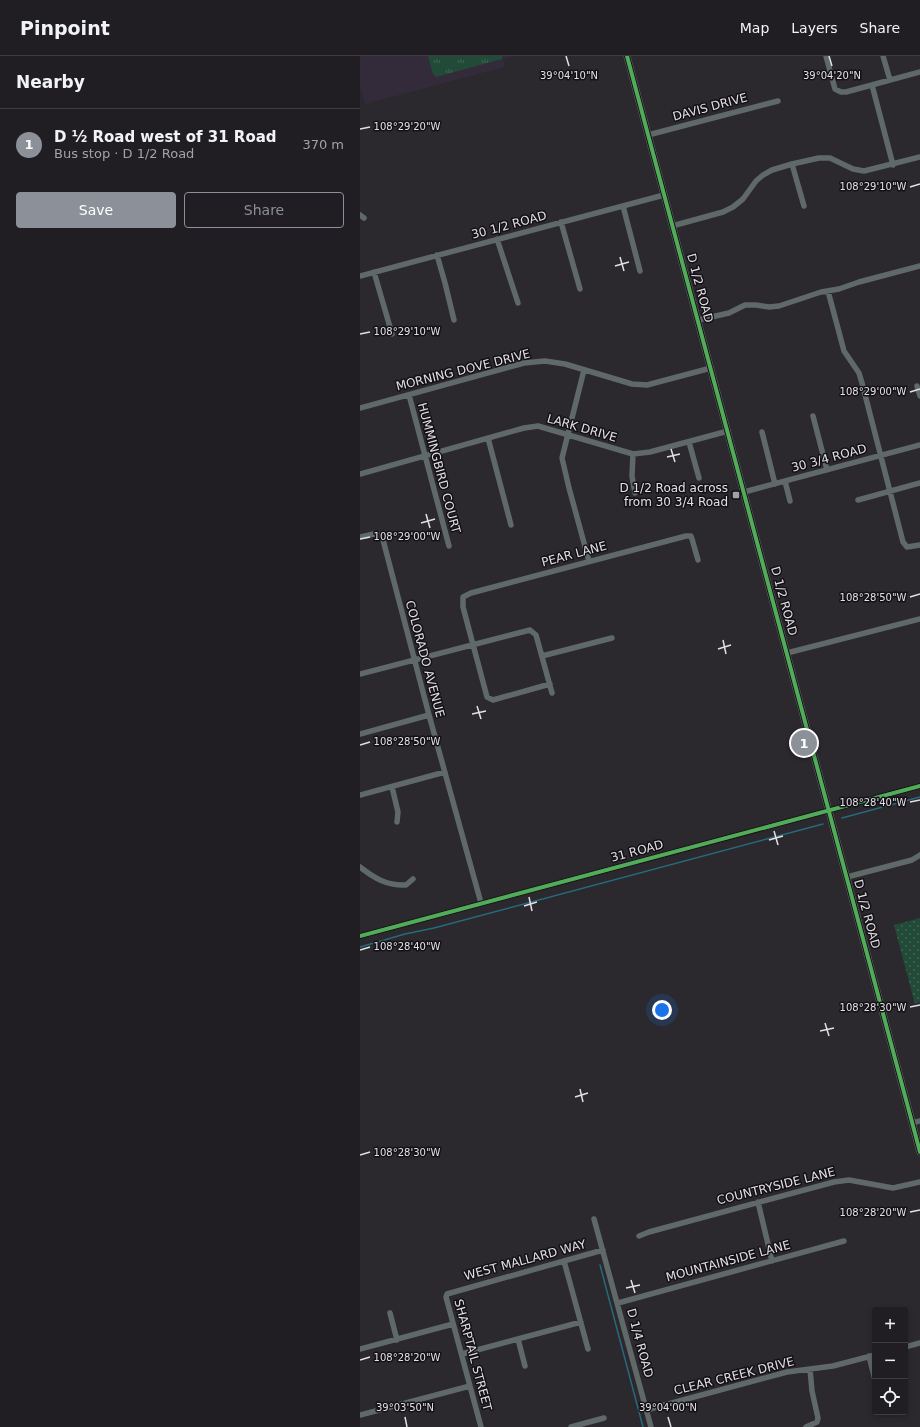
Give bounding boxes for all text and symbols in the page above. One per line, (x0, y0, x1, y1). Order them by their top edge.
text: Pinpoint (20, 17, 110, 39)
text: Map (740, 20, 769, 36)
text: Layers (791, 20, 838, 36)
text: Share (860, 20, 900, 36)
text: 39°04'10"N (540, 70, 598, 81)
text: 39°04'20"N (803, 70, 861, 81)
text: Nearby (16, 72, 85, 92)
street label: DAVIS DRIVE (671, 90, 749, 124)
text: 108°29'20"W (374, 121, 440, 132)
text: D ½ Road west of 31 Road (54, 128, 277, 146)
text: 1 (24, 137, 34, 152)
text: 370 m (302, 137, 344, 152)
text: Bus stop · D 1/2 Road (54, 146, 194, 161)
text: 108°29'10"W (840, 181, 906, 192)
button: Save (16, 192, 176, 228)
button: Share (184, 192, 344, 228)
street label: 30 1/2 ROAD (470, 208, 548, 242)
street label: D 1/2 ROAD (684, 252, 716, 324)
text: 108°29'10"W (374, 326, 440, 337)
street label: MORNING DOVE DRIVE (394, 347, 532, 393)
text: 108°29'00"W (840, 386, 906, 397)
street label: HUMMINGBIRD COURT (415, 401, 463, 536)
street label: LARK DRIVE (545, 411, 619, 445)
street label: 30 3/4 ROAD (790, 441, 868, 475)
place label: D 1/2 Road across from 30 3/4 Road (619, 481, 728, 509)
marker: D 1/2 Road across from 30 3/4 Road (731, 490, 741, 500)
text: 108°29'00"W (374, 531, 440, 542)
street label: PEAR LANE (540, 539, 608, 569)
street label: D 1/2 ROAD (768, 565, 800, 637)
text: 108°28'50"W (840, 592, 906, 603)
street label: COLORADO AVENUE (403, 599, 447, 719)
pin: 1 (791, 728, 817, 758)
text: 108°28'50"W (374, 736, 440, 747)
text: 108°28'40"W (840, 797, 906, 808)
street label: 31 ROAD (609, 837, 665, 865)
street label: D 1/2 ROAD (851, 878, 883, 950)
text: 108°28'40"W (374, 941, 440, 952)
your location (652, 1000, 672, 1020)
text: 108°28'30"W (840, 1002, 906, 1013)
text: 108°28'30"W (374, 1147, 440, 1158)
street label: COUNTRYSIDE LANE (715, 1165, 837, 1207)
text: 108°28'20"W (840, 1207, 906, 1218)
street label: WEST MALLARD WAY (462, 1237, 588, 1283)
street label: MOUNTAINSIDE LANE (664, 1238, 792, 1284)
street label: SHARPTAIL STREET (451, 1298, 495, 1413)
street label: D 1/4 ROAD (624, 1307, 656, 1379)
map controls (872, 1307, 908, 1415)
button: + (872, 1307, 908, 1343)
button: − (872, 1343, 908, 1379)
text: 108°28'20"W (374, 1352, 440, 1363)
street label: CLEAR CREEK DRIVE (672, 1354, 796, 1398)
button: locate (872, 1379, 908, 1415)
text: 39°03'50"N (376, 1402, 434, 1413)
text: 39°04'00"N (639, 1402, 697, 1413)

